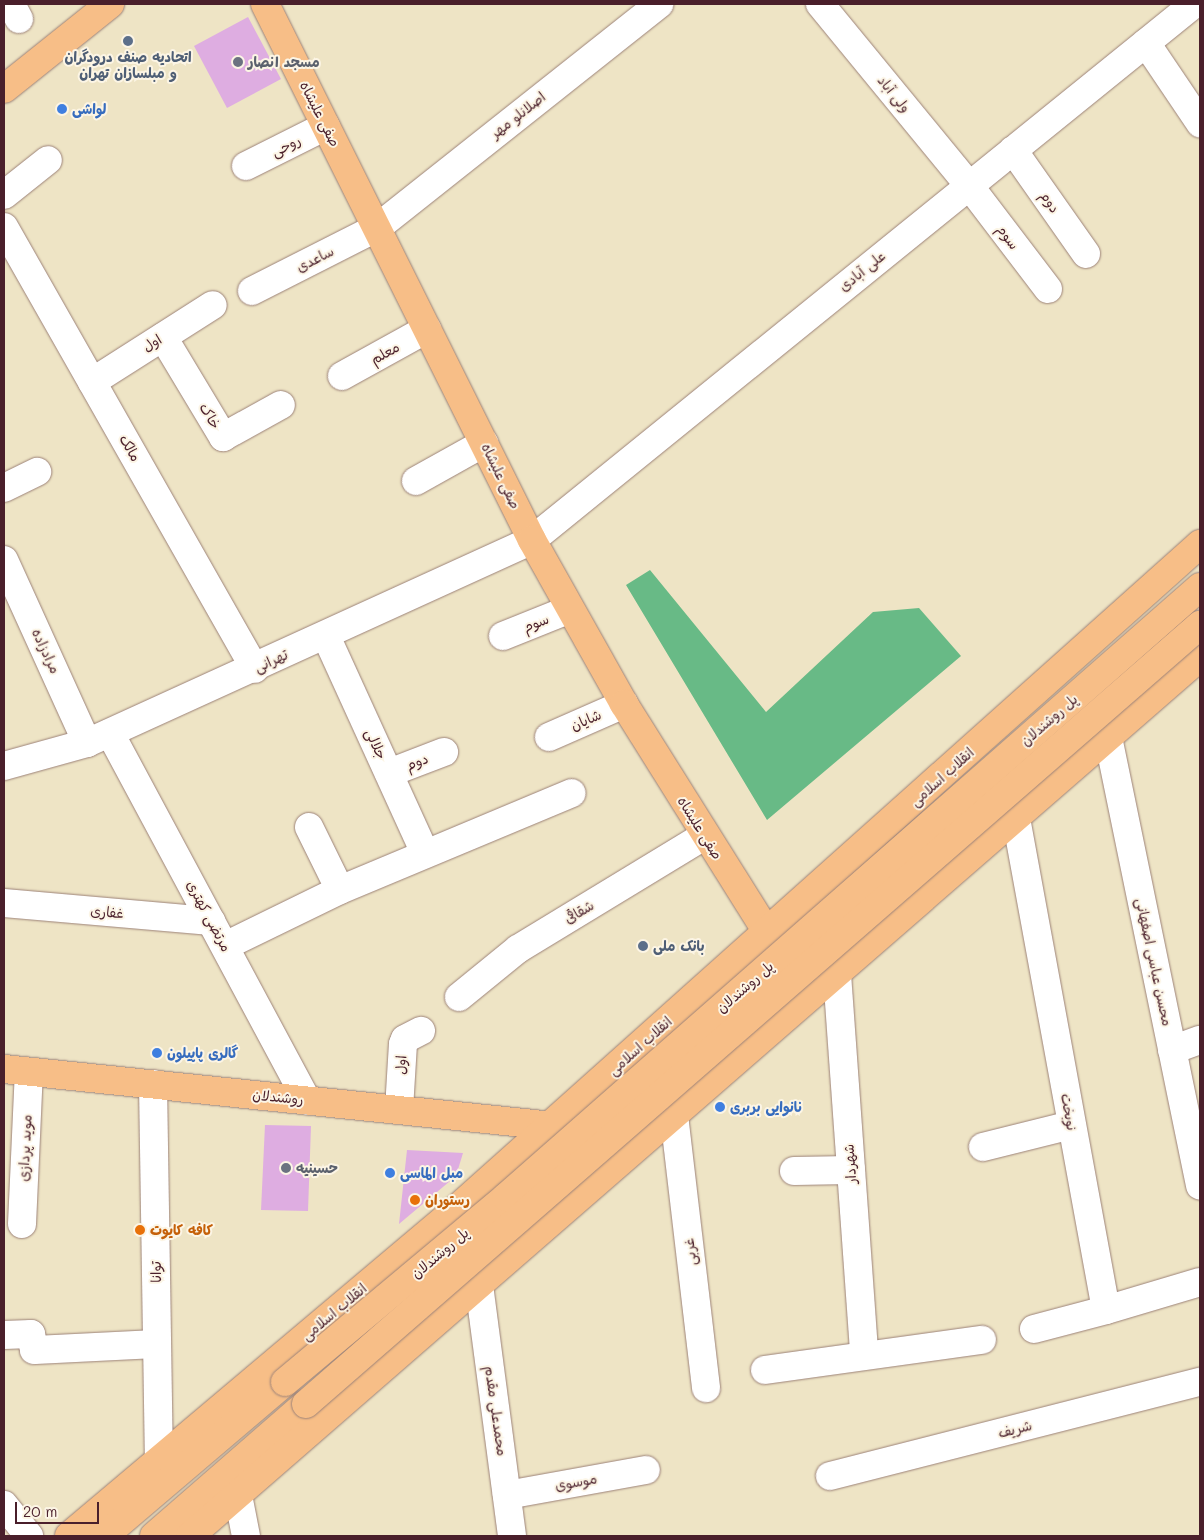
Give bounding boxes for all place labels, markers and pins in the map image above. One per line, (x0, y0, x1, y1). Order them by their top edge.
marker: اتحادیه صنف درودگران و مبلسازان تهران (122, 35, 134, 47)
place label: اتحادیه صنف درودگران و مبلسازان تهران (65, 49, 191, 82)
place label: مسجد انصار (248, 54, 320, 70)
marker: مسجد انصار (232, 56, 244, 68)
place label: لواشی (72, 101, 106, 117)
marker: لواشی (56, 103, 68, 115)
place label: بانک ملی (653, 938, 704, 954)
marker: بانک ملی (637, 940, 649, 952)
place label: گالری پاپیلون (167, 1045, 238, 1061)
marker: گالری پاپیلون (151, 1047, 163, 1059)
place label: نانوایی بربری (730, 1099, 803, 1115)
marker: نانوایی بربری (714, 1101, 726, 1113)
place label: حسینیه (296, 1160, 338, 1176)
marker: حسینیه (280, 1162, 292, 1174)
place label: مبل الماسی (400, 1165, 463, 1181)
marker: مبل الماسی (384, 1167, 396, 1179)
place label: رستوران (425, 1192, 470, 1208)
marker: رستوران (409, 1194, 421, 1206)
place label: کافه کایوت (150, 1222, 213, 1238)
marker: کافه کایوت (134, 1224, 146, 1236)

